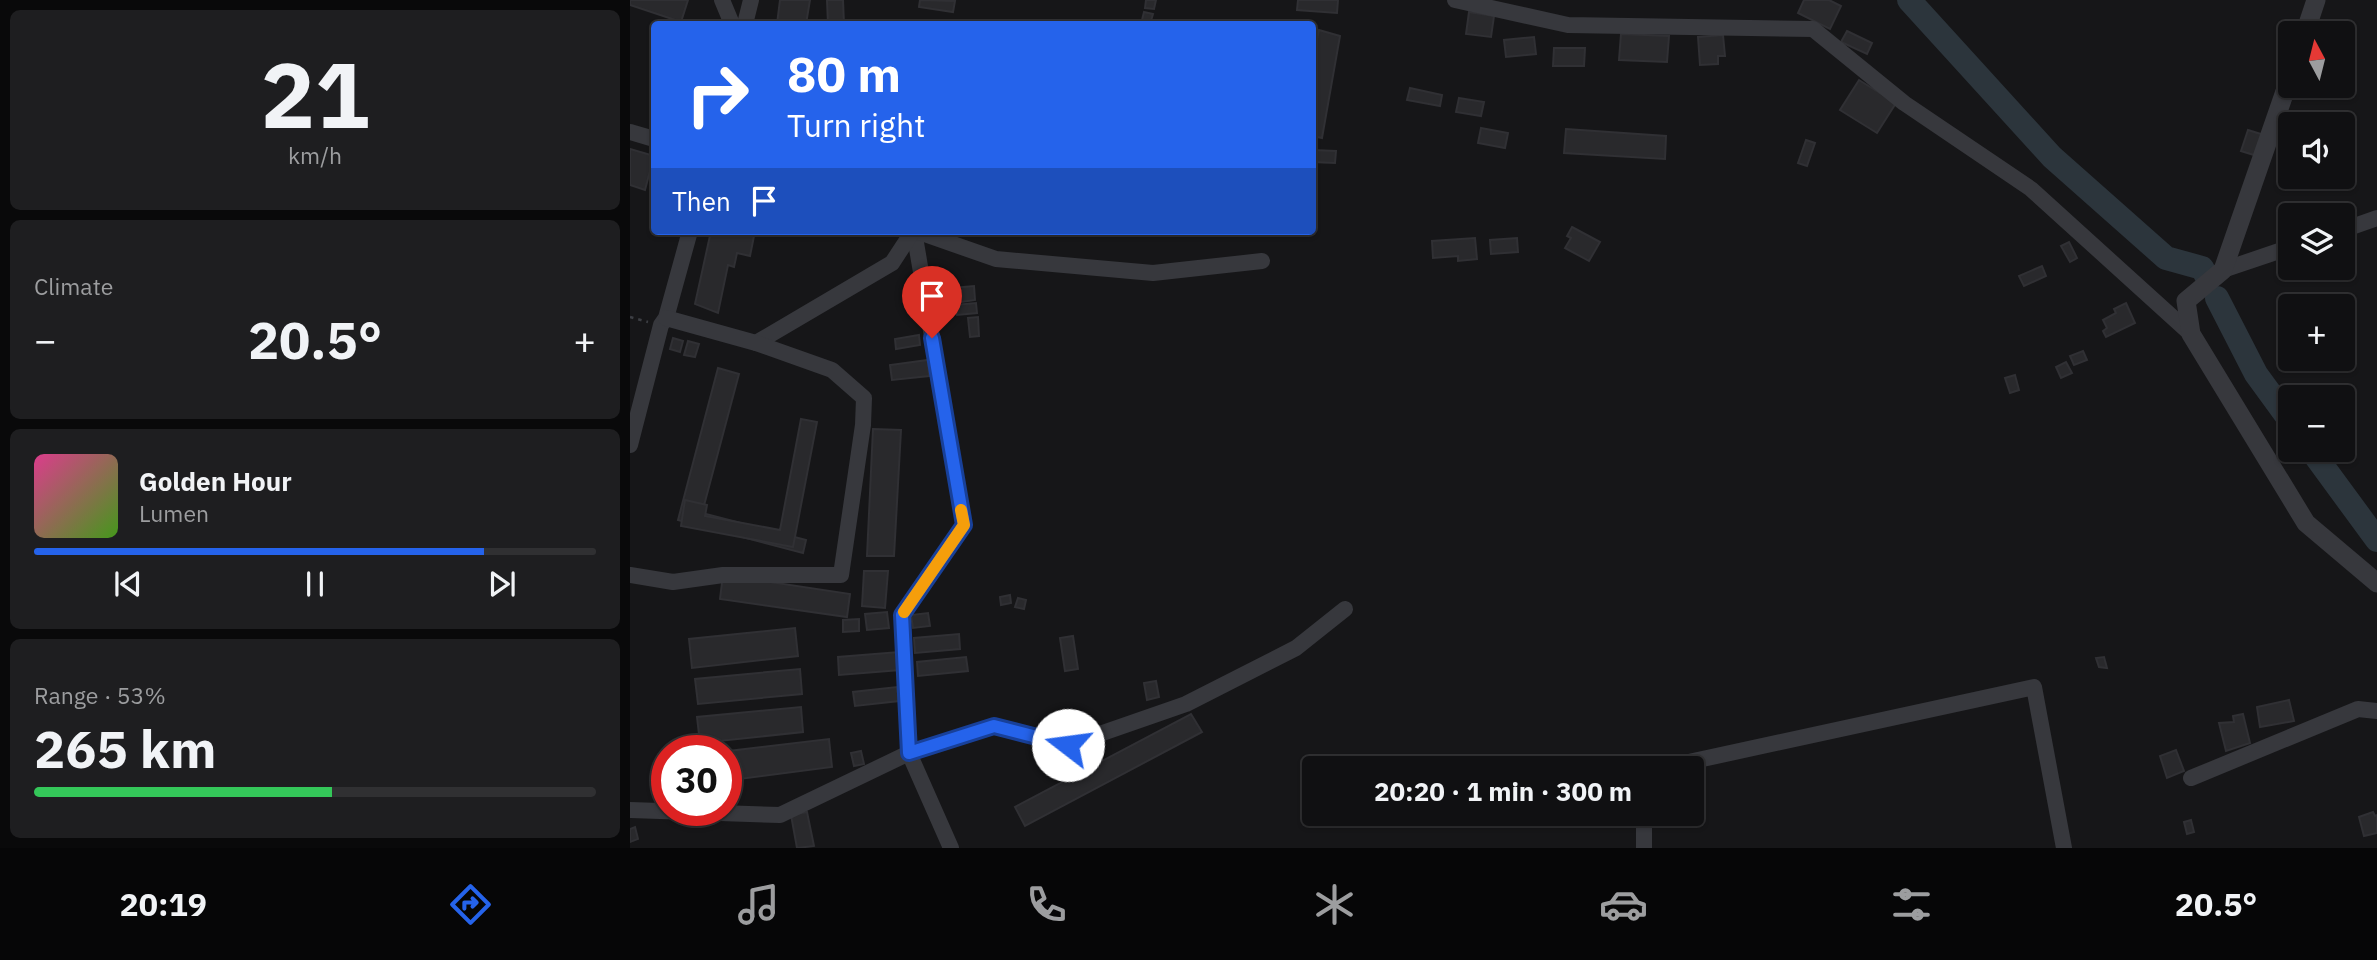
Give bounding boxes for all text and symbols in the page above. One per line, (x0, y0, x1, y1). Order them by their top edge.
north arrow (2278, 21, 2356, 98)
map controls (2278, 21, 2355, 462)
text: 21 (260, 35, 370, 153)
text: 80 m (787, 42, 901, 105)
icon: right (672, 49, 763, 140)
text: Turn right (787, 104, 925, 146)
button: sound (2278, 112, 2355, 189)
text: km/h (288, 140, 342, 170)
icon: arrive (745, 182, 783, 220)
text: Then (672, 184, 731, 218)
button: layers (2278, 203, 2355, 280)
pin (902, 266, 962, 338)
text: Climate (34, 271, 113, 301)
icon: arrive (913, 277, 951, 315)
button: + (2278, 294, 2355, 371)
text: 20.5° (248, 306, 382, 373)
text: − (34, 315, 57, 364)
text: + (573, 315, 596, 364)
button: − (2278, 385, 2355, 462)
text: Golden Hour (139, 464, 292, 498)
text: Lumen (139, 498, 209, 528)
icon: previous (109, 565, 147, 603)
icon: pause (296, 565, 334, 603)
icon: next (483, 565, 521, 603)
text: Range · 53% (34, 680, 166, 710)
position arrow (1031, 708, 1105, 782)
text: 265 km (34, 715, 216, 782)
speed limit sign: 30 (651, 735, 742, 826)
text: 20:20 · 1 min · 300 m (1374, 774, 1632, 808)
icon: directions (446, 880, 495, 929)
icon: music (734, 880, 783, 929)
icon: phone (1022, 880, 1071, 929)
icon: climate (1310, 880, 1359, 929)
icon: car (1599, 880, 1648, 929)
icon: filters (1887, 880, 1936, 929)
text: 20:19 (120, 883, 207, 925)
text: 20.5° (2175, 883, 2257, 925)

